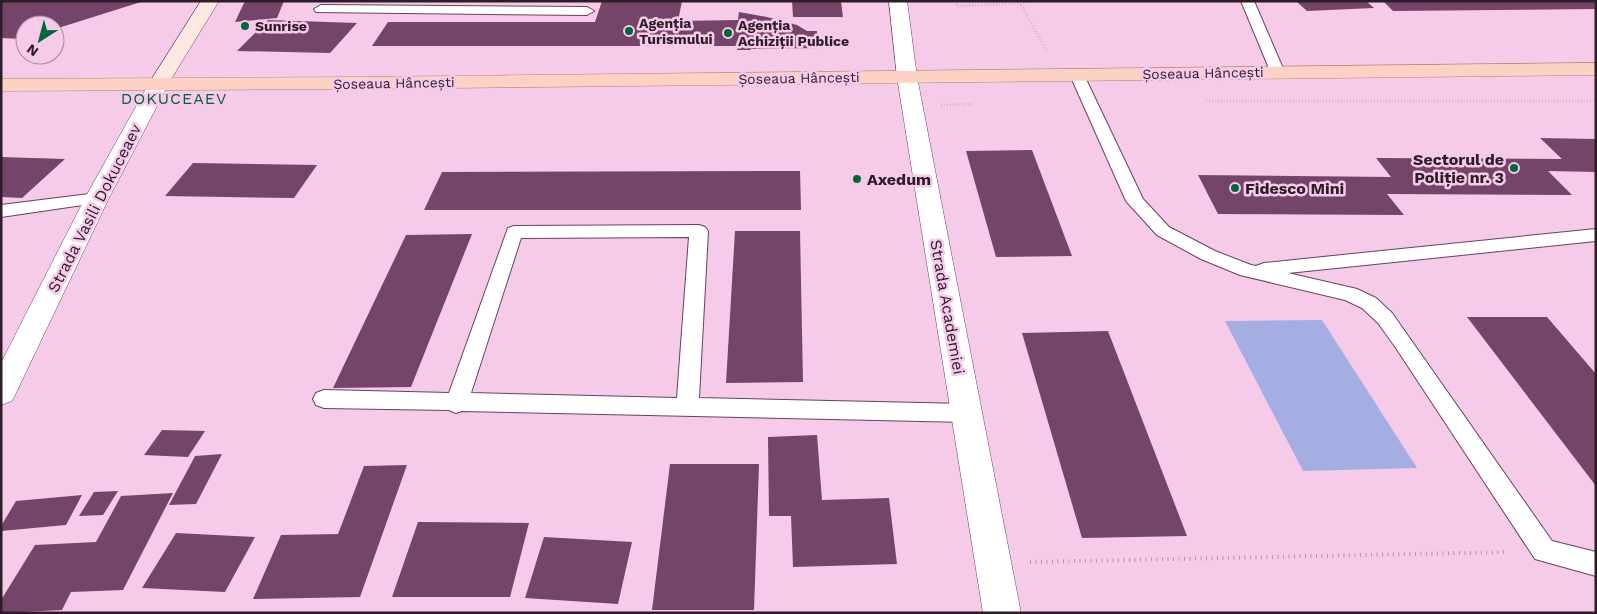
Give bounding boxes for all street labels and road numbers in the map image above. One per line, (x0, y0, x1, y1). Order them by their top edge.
street label: Șoseaua Hâncești (1142, 64, 1264, 83)
street label: Șoseaua Hâncești (738, 69, 860, 88)
street label: Șoseaua Hâncești (333, 74, 455, 93)
street label: Strada Vasili Dokuceaev (44, 120, 146, 296)
street label: Strada Academiei (926, 238, 969, 376)

